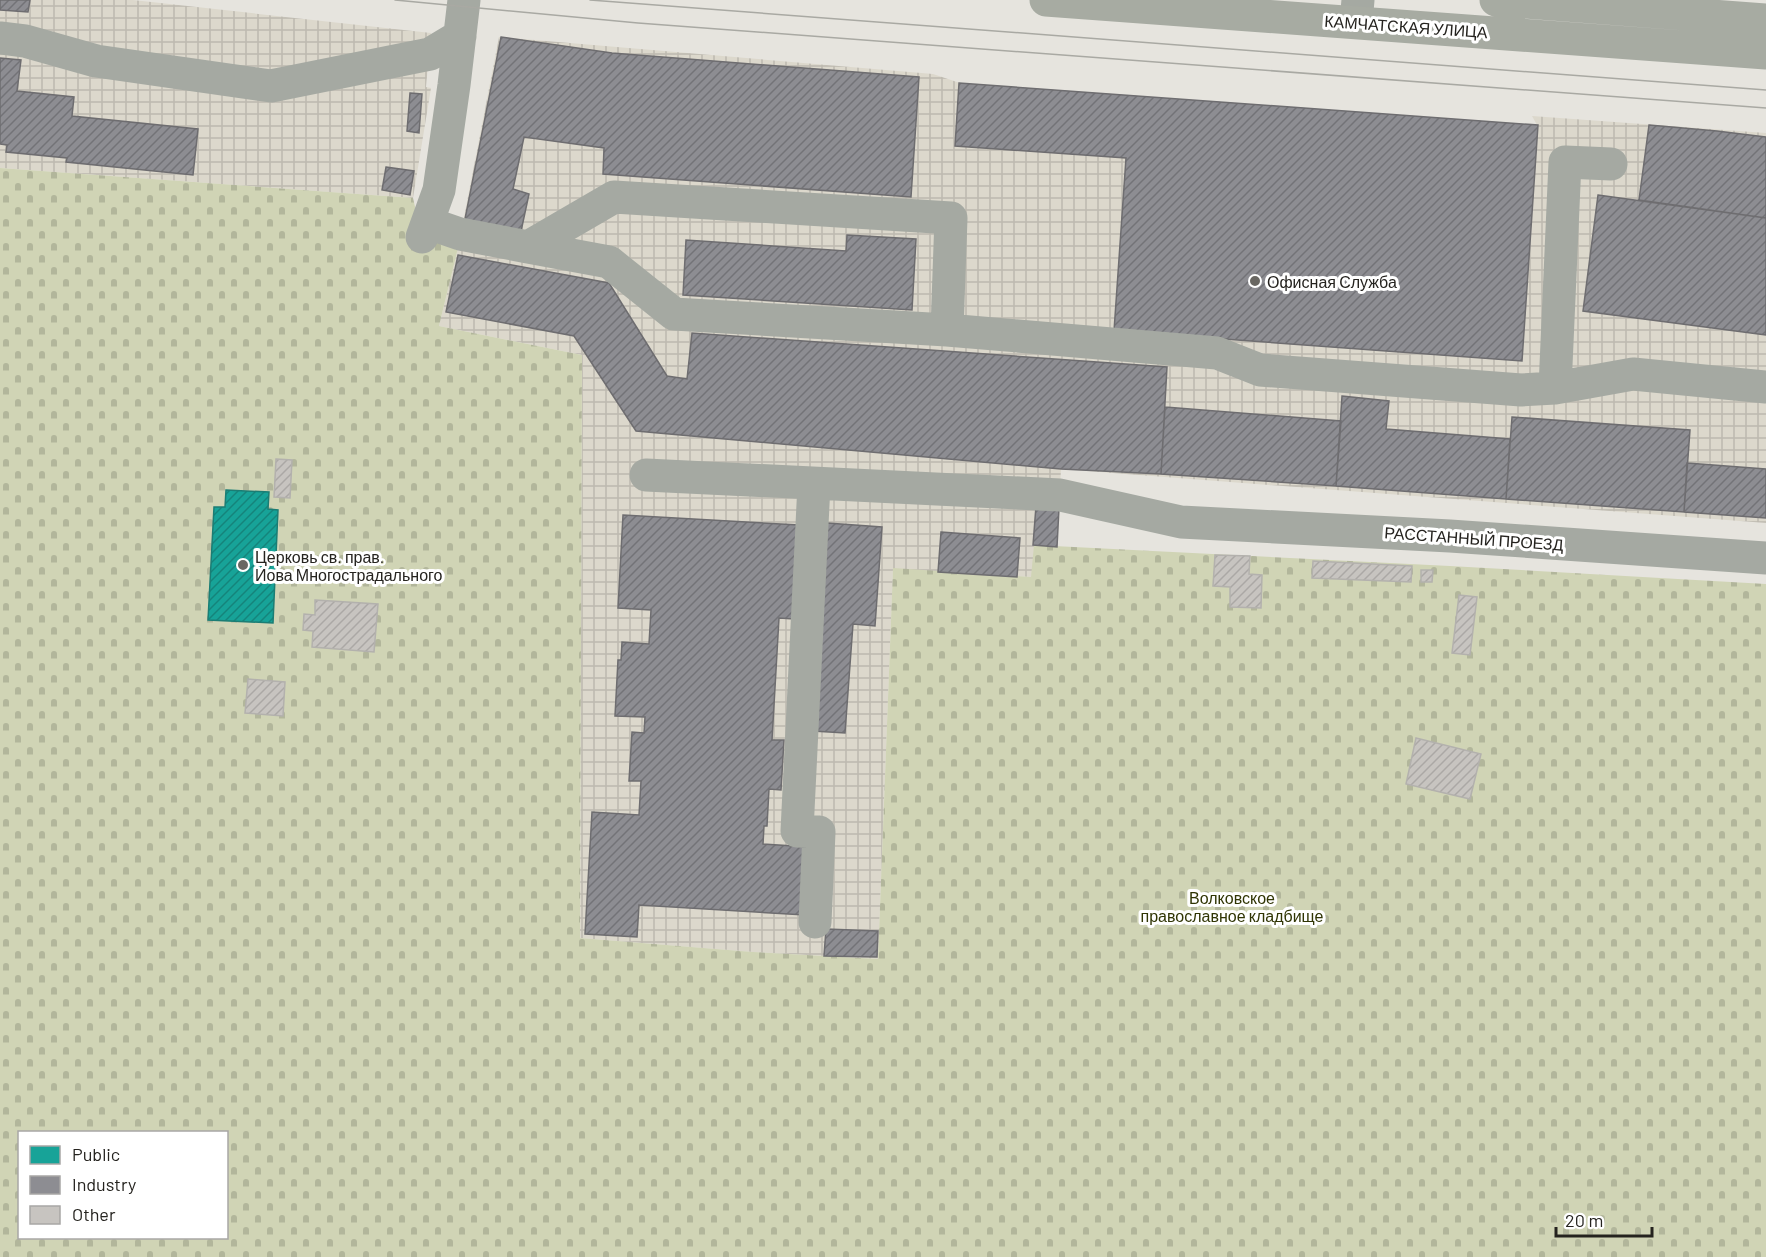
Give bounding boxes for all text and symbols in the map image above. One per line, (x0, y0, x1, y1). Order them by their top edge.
street label: КАМЧАТСКАЯ УЛИЦА (1324, 11, 1489, 41)
place label: Офисная Служба (1267, 272, 1397, 291)
marker: Офисная Служба (1248, 274, 1262, 288)
street label: РАССТАННЫЙ ПРОЕЗД (1384, 522, 1564, 554)
place label: Церковь св. прав. Иова Многострадального (255, 547, 443, 584)
marker: Церковь св. прав. Иова Многострадального (236, 558, 250, 572)
park label: Волковское православное кладбище (1141, 888, 1324, 925)
legend (18, 1131, 228, 1239)
text: Public (72, 1143, 120, 1165)
text: Industry (72, 1173, 136, 1195)
scale bar (1556, 1200, 1652, 1238)
text: Other (72, 1203, 116, 1225)
text: 20 m (1565, 1209, 1603, 1231)

